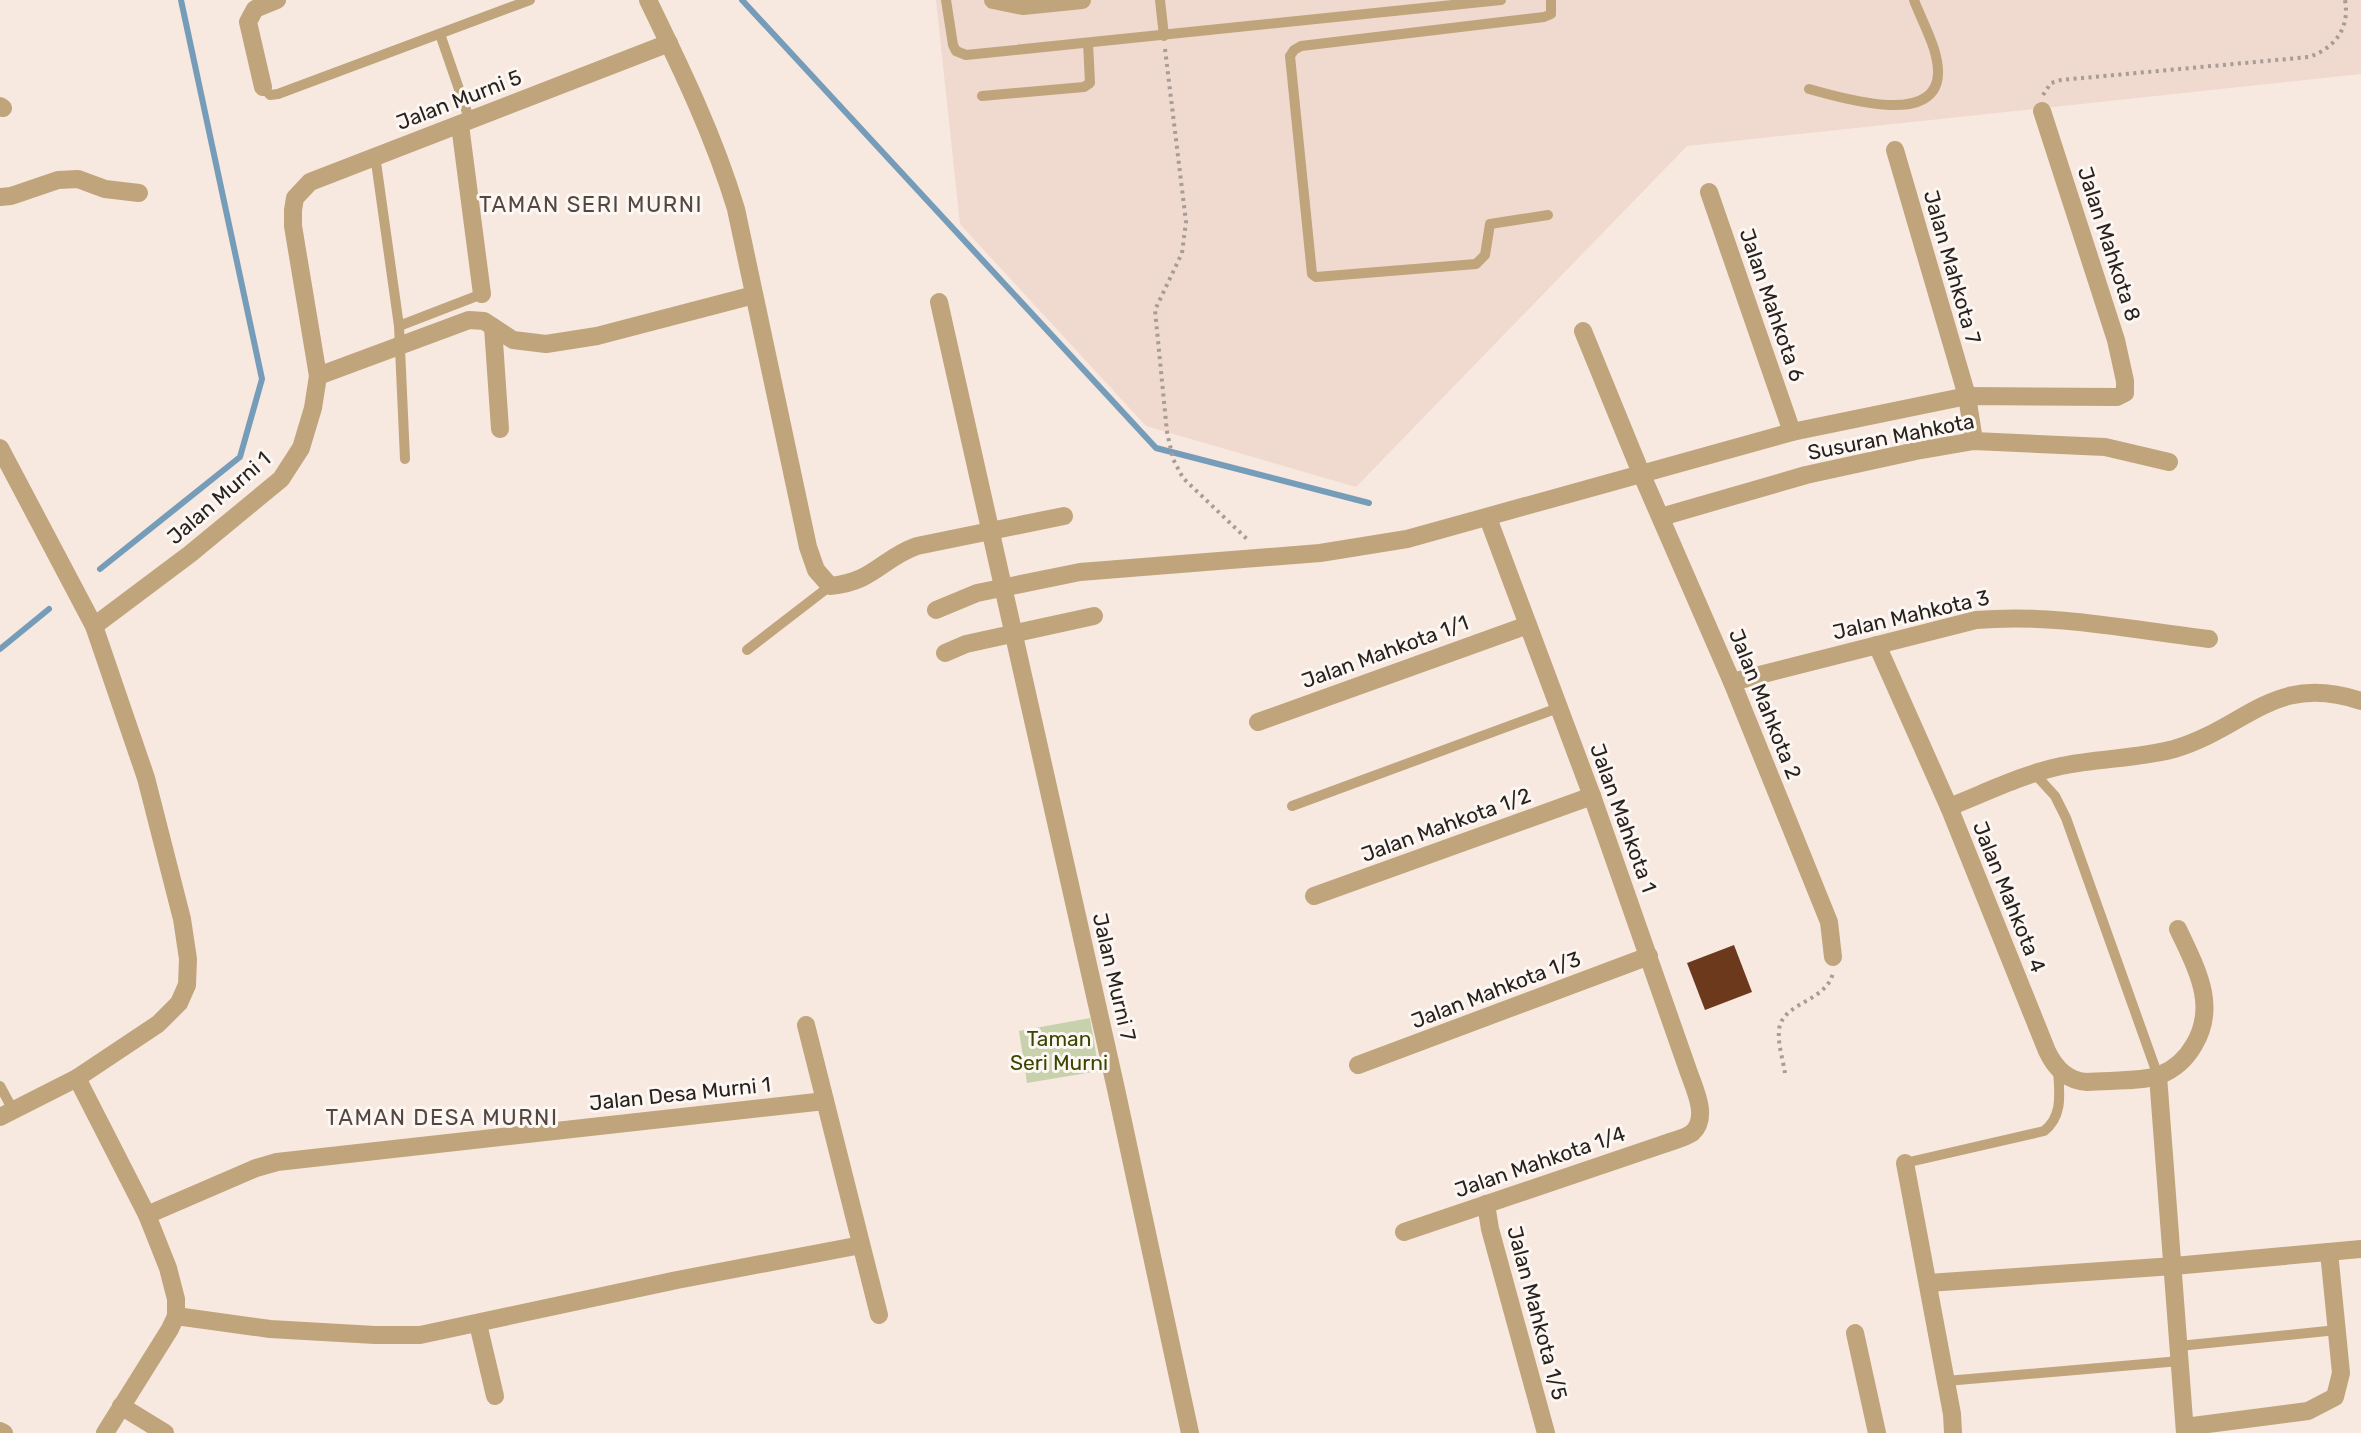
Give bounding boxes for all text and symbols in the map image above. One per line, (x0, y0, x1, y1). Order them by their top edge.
street label: Jalan Murni 5 (393, 64, 525, 135)
street label: Jalan Mahkota 8 (2073, 163, 2146, 324)
street label: Jalan Mahkota 7 (1919, 187, 1986, 347)
district label: TAMAN SERI MURNI (479, 191, 703, 218)
street label: Jalan Mahkota 6 (1735, 225, 1810, 385)
street label: Susuran Mahkota (1805, 408, 1976, 465)
street label: Jalan Murni 1 (162, 446, 275, 549)
street label: Jalan Mahkota 3 (1830, 584, 1992, 645)
street label: Jalan Mahkota 1/1 (1298, 610, 1472, 693)
street label: Jalan Mahkota 2 (1724, 625, 1807, 783)
street label: Jalan Mahkota 1 (1585, 740, 1662, 896)
street label: Jalan Mahkota 1/2 (1358, 782, 1534, 867)
street label: Jalan Mahkota 4 (1968, 818, 2051, 976)
street label: Jalan Murni 7 (1088, 911, 1141, 1043)
street label: Jalan Mahkota 1/3 (1408, 946, 1584, 1033)
park label: Taman Seri Murni (1010, 1026, 1108, 1075)
street label: Jalan Desa Murni 1 (588, 1072, 772, 1115)
district label: TAMAN DESA MURNI (326, 1104, 558, 1131)
street label: Jalan Mahkota 1/4 (1451, 1121, 1628, 1202)
street label: Jalan Mahkota 1/5 (1502, 1223, 1573, 1403)

